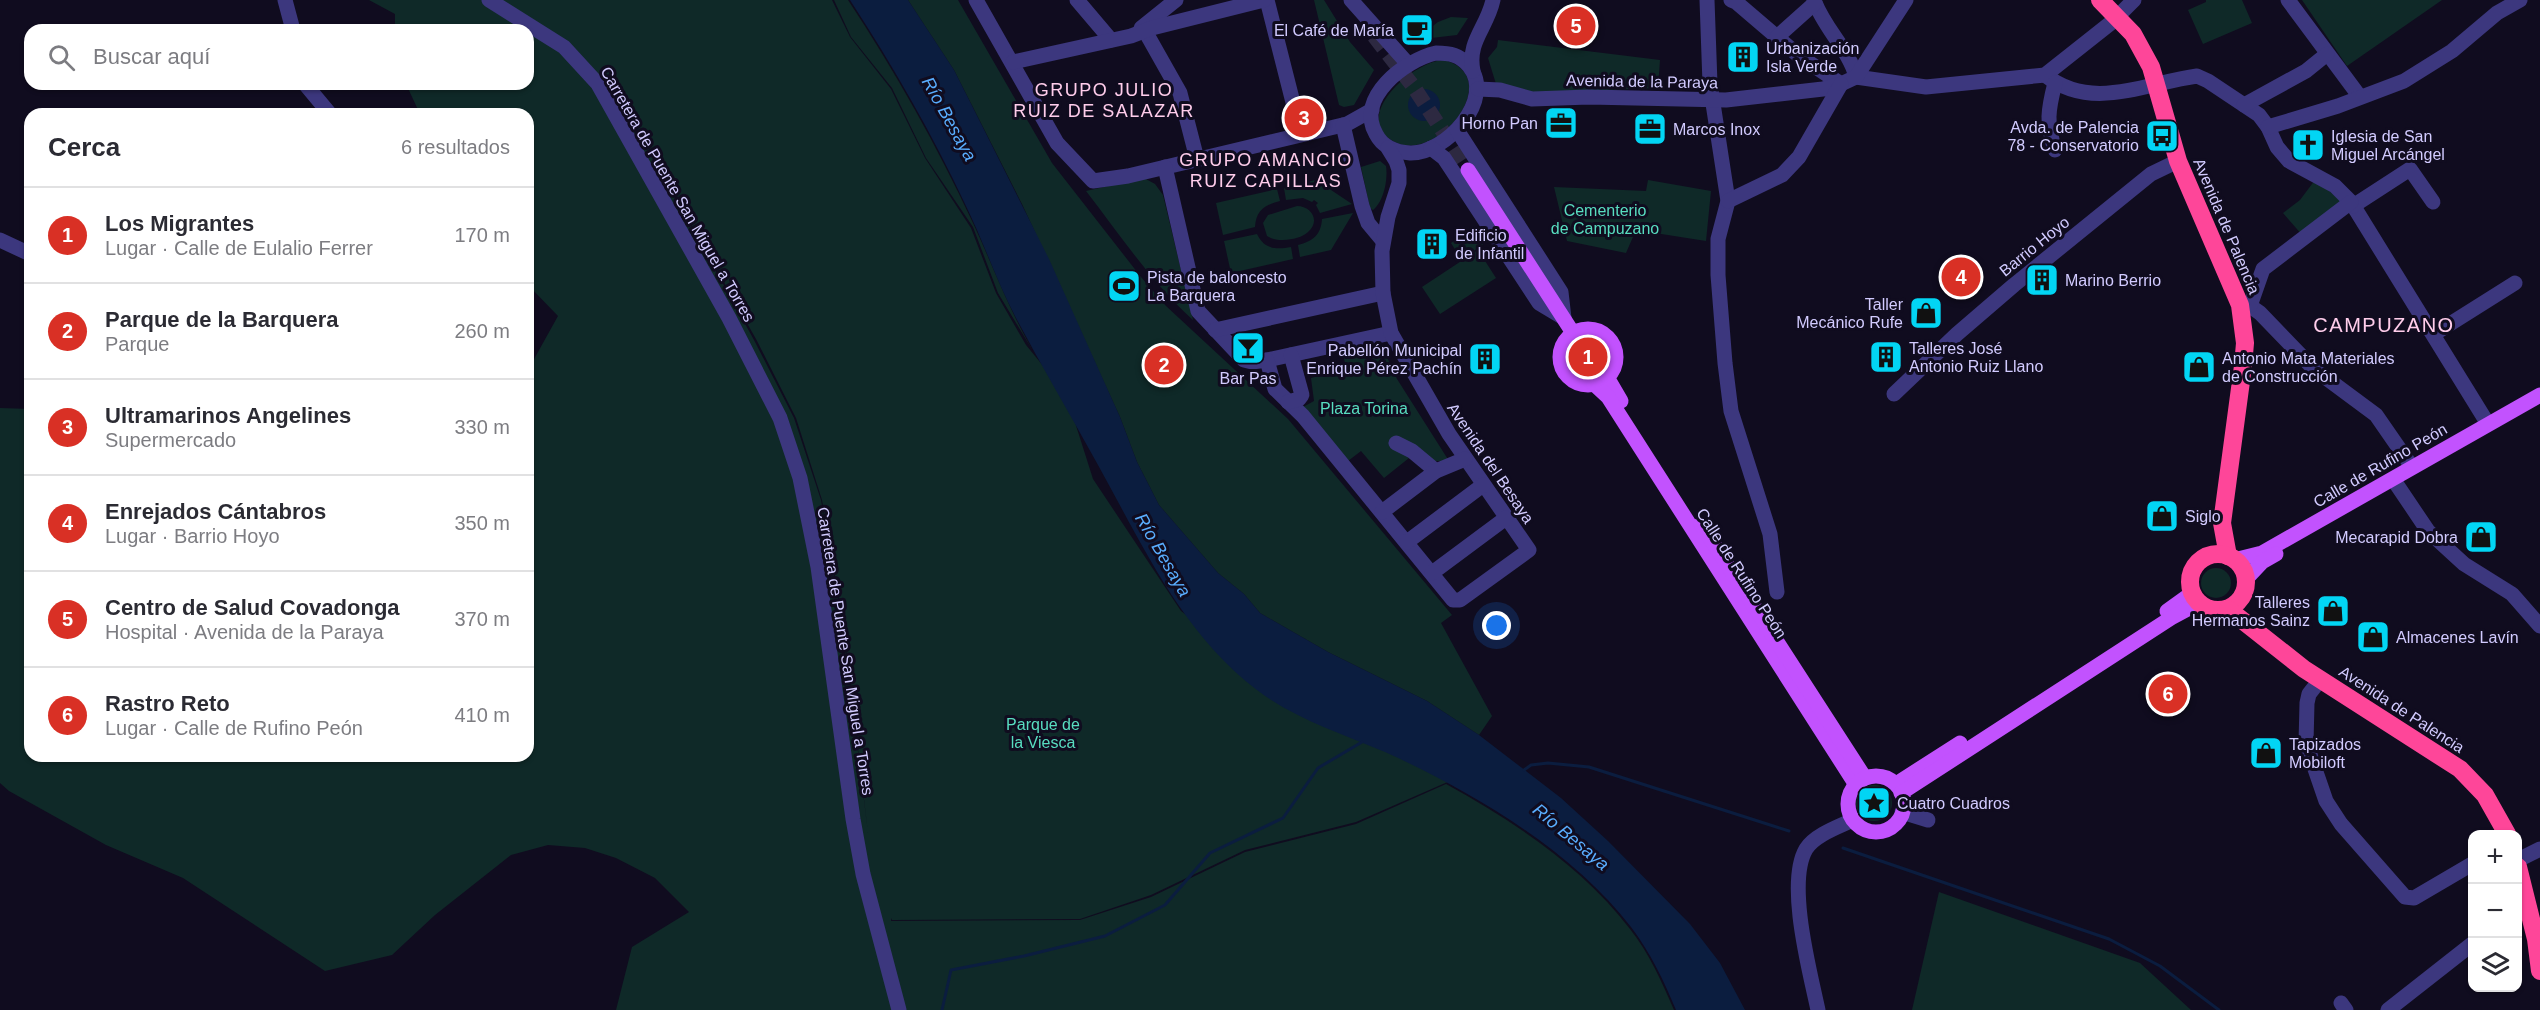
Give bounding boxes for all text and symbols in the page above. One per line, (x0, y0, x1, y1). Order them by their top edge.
pin: 5 (1556, 3, 1596, 48)
cafe icon: El Café de María (1399, 12, 1435, 48)
place label: El Café de María (1274, 22, 1394, 39)
search box (24, 24, 534, 90)
building icon: Urbanización Isla Verde (1725, 39, 1761, 75)
place label: Urbanización Isla Verde (1766, 40, 1859, 75)
icon: search (45, 41, 78, 74)
text: Buscar aquí (93, 44, 210, 69)
street label: Carretera de Puente San Miguel a Torres (597, 64, 758, 325)
street label: Avenida de la Paraya (1566, 72, 1718, 91)
water label: Río Besaya (918, 73, 980, 165)
district label: GRUPO JULIO RUIZ DE SALAZAR (1013, 80, 1195, 121)
pin: 3 (1284, 96, 1324, 140)
office icon: Horno Pan (1543, 105, 1579, 141)
office icon: Marcos Inox (1632, 111, 1668, 147)
place label: Horno Pan (1462, 115, 1538, 132)
bus stop icon: Avda. de Palencia 78 - Conservatorio (2144, 118, 2180, 154)
place label: Avda. de Palencia 78 - Conservatorio (2007, 119, 2139, 154)
place label: Marcos Inox (1673, 121, 1760, 138)
church icon: Iglesia de San Miguel Arcángel (2290, 127, 2326, 163)
place label: Iglesia de San Miguel Arcángel (2331, 128, 2445, 163)
text: Cerca (48, 132, 120, 162)
text: 6 resultados (401, 136, 510, 158)
district label: GRUPO AMANCIO RUIZ CAPILLAS (1179, 150, 1353, 191)
street label: Avenida de Palencia (2190, 156, 2263, 297)
park label: Cementerio de Campuzano (1551, 202, 1659, 237)
text: Los Migrantes (105, 211, 254, 236)
street label: Barrio Hoyo (1996, 213, 2073, 280)
text: 1 (62, 224, 73, 246)
text: 170 m (454, 224, 510, 246)
building icon: Edificio de Infantil (1414, 226, 1450, 262)
place label: Edificio de Infantil (1455, 227, 1524, 262)
text: Lugar · Calle de Eulalio Ferrer (105, 237, 373, 259)
pin: 4 (1942, 254, 1980, 300)
building icon: Marino Berrio (2024, 262, 2060, 298)
sports icon: Pista de baloncesto La Barquera (1106, 268, 1142, 304)
place label: Pista de baloncesto La Barquera (1147, 269, 1287, 304)
place label: Marino Berrio (2065, 272, 2161, 289)
shop icon: Taller Mecánico Rufe (1908, 295, 1944, 331)
place label: Taller Mecánico Rufe (1796, 296, 1904, 331)
text: Parque de la Barquera (105, 307, 339, 332)
district label: CAMPUZANO (2313, 314, 2455, 336)
text: 2 (62, 320, 73, 342)
text: 260 m (454, 320, 510, 342)
bar icon: Bar Pas (1230, 330, 1266, 366)
text: Parque (105, 333, 170, 355)
pin: 1 (1568, 334, 1608, 380)
building icon: Talleres José Antonio Ruiz Llano (1868, 339, 1904, 375)
place label: Talleres José Antonio Ruiz Llano (1909, 340, 2043, 375)
building icon: Pabellón Municipal Enrique Pérez Pachín (1467, 341, 1503, 377)
pin: 2 (1144, 342, 1184, 388)
place label: Pabellón Municipal Enrique Pérez Pachín (1306, 342, 1462, 377)
shop icon: Antonio Mata Materiales de Construcción (2181, 349, 2217, 385)
place label: Antonio Mata Materiales de Construcción (2222, 350, 2395, 385)
place label: Bar Pas (1220, 370, 1276, 387)
park label: Plaza Torina (1320, 400, 1408, 417)
street label: Avenida del Besaya (1444, 400, 1537, 527)
text: Ultramarinos Angelines (105, 403, 351, 428)
text: 3 (62, 416, 73, 438)
text: 330 m (454, 416, 510, 438)
street label: Calle de Rufino Peón (2311, 420, 2450, 511)
text: Supermercado (105, 429, 236, 451)
shop icon: Siglo (2144, 498, 2180, 534)
text: Enrejados Cántabros (105, 499, 326, 524)
street label: Calle de Rufino Peón (1693, 505, 1790, 641)
street label: Carretera de Puente San Miguel a Torres (814, 506, 877, 796)
place label: Siglo (2185, 508, 2221, 525)
water label: Río Besaya (1131, 510, 1195, 600)
text: 4 (62, 512, 73, 534)
text: 350 m (454, 512, 510, 534)
shop icon: Mecarapid Dobra (2463, 519, 2499, 555)
text: Lugar · Barrio Hoyo (105, 525, 280, 547)
place label: Mecarapid Dobra (2335, 529, 2458, 546)
shop icon: Talleres Hermanos Sainz (2315, 593, 2351, 629)
place label: Talleres Hermanos Sainz (2192, 594, 2310, 629)
text: Centro de Salud Covadonga (105, 595, 400, 620)
text: 5 (62, 608, 73, 630)
text: 370 m (454, 608, 510, 630)
your location (1482, 611, 1511, 640)
shop icon: Almacenes Lavín (2355, 619, 2391, 655)
text: Hospital · Avenida de la Paraya (105, 621, 384, 643)
place label: Almacenes Lavín (2396, 629, 2519, 646)
street label: Avenida de Palencia (2336, 663, 2467, 756)
pin: 6 (2148, 672, 2188, 716)
text: Rastro Reto (105, 691, 230, 716)
text: 6 (62, 704, 73, 726)
text: 410 m (454, 704, 510, 726)
park label: Parque de la Viesca (1006, 716, 1080, 751)
text: Lugar · Calle de Rufino Peón (105, 717, 363, 739)
shop icon: Tapizados Mobiloft (2248, 735, 2284, 771)
place label: Tapizados Mobiloft (2289, 736, 2361, 771)
place icon: Cuatro Cuadros (1856, 785, 1892, 821)
place label: Cuatro Cuadros (1897, 795, 2010, 812)
water label: Río Besaya (1529, 799, 1613, 875)
map controls (2468, 830, 2522, 992)
button: + (2468, 830, 2522, 884)
button: − (2468, 884, 2522, 938)
button: layers (2468, 938, 2522, 992)

